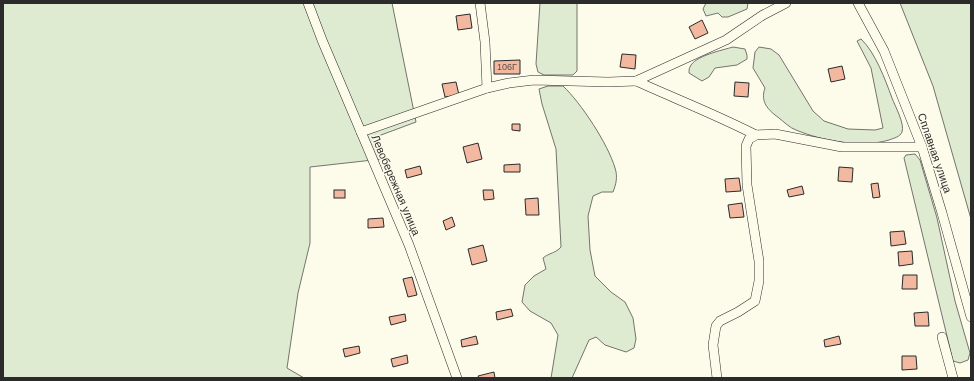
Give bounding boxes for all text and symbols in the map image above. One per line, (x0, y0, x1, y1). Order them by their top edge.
house number: 106Г (497, 62, 517, 72)
street label: Сплавная улица (916, 111, 955, 195)
street label: Левобережная улица (369, 133, 423, 238)

